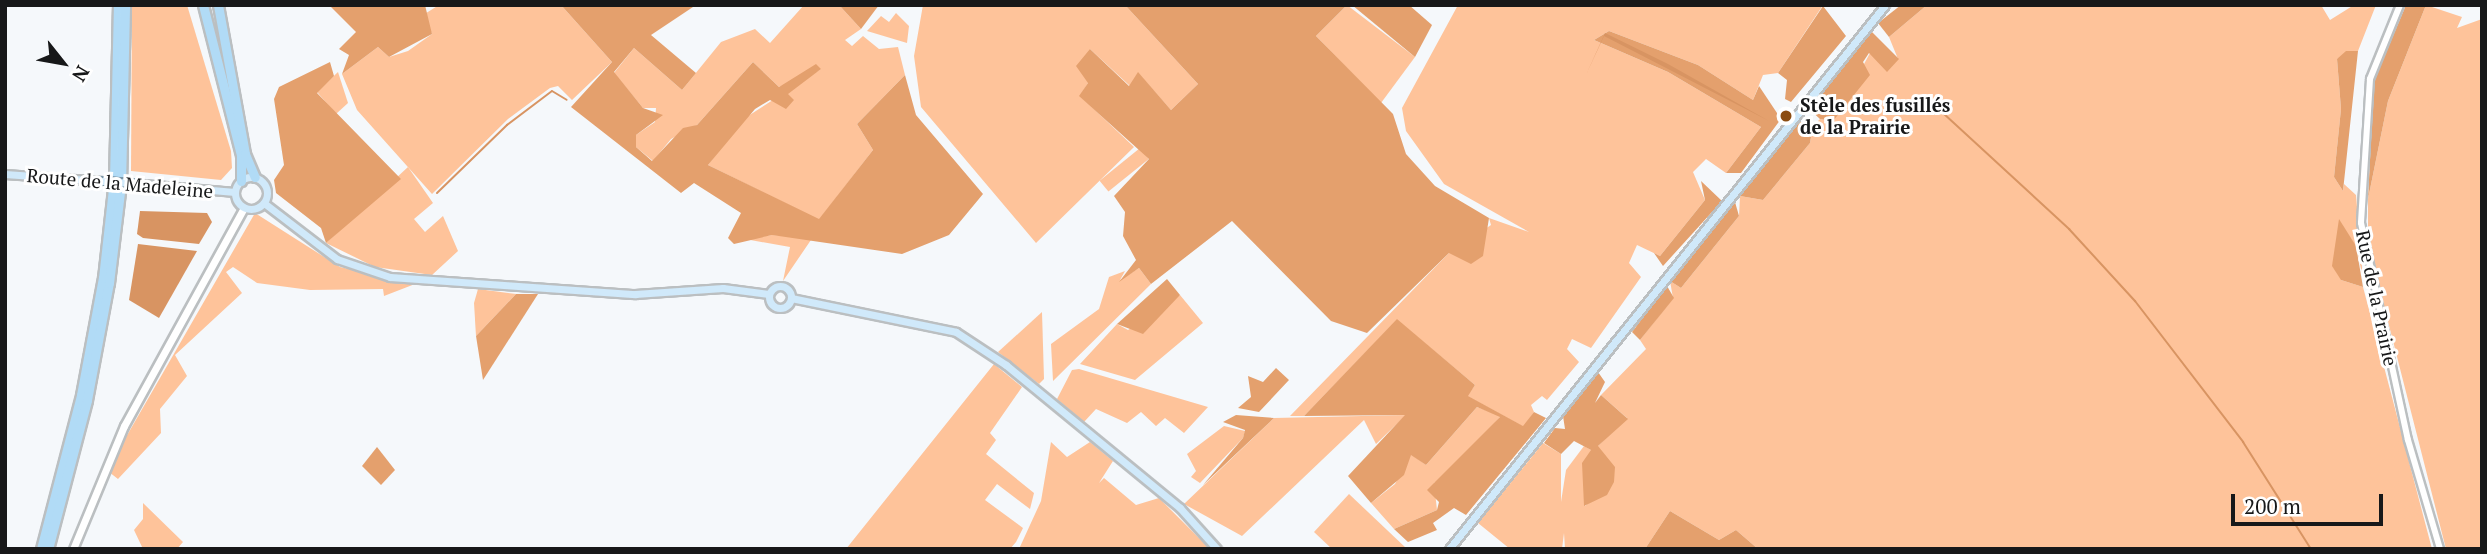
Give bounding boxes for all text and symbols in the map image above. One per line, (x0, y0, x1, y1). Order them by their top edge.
north arrow (28, 28, 98, 98)
text: N (67, 61, 96, 87)
place label: Stèle des fusillés de la Prairie (1800, 94, 1950, 138)
marker: Stèle des fusillés de la Prairie (1778, 108, 1794, 124)
street label: Route de la Madeleine (26, 163, 214, 203)
street label: Rue de la Prairie (2351, 228, 2403, 368)
scale bar (2235, 480, 2387, 524)
text: 200 m (2244, 492, 2301, 520)

